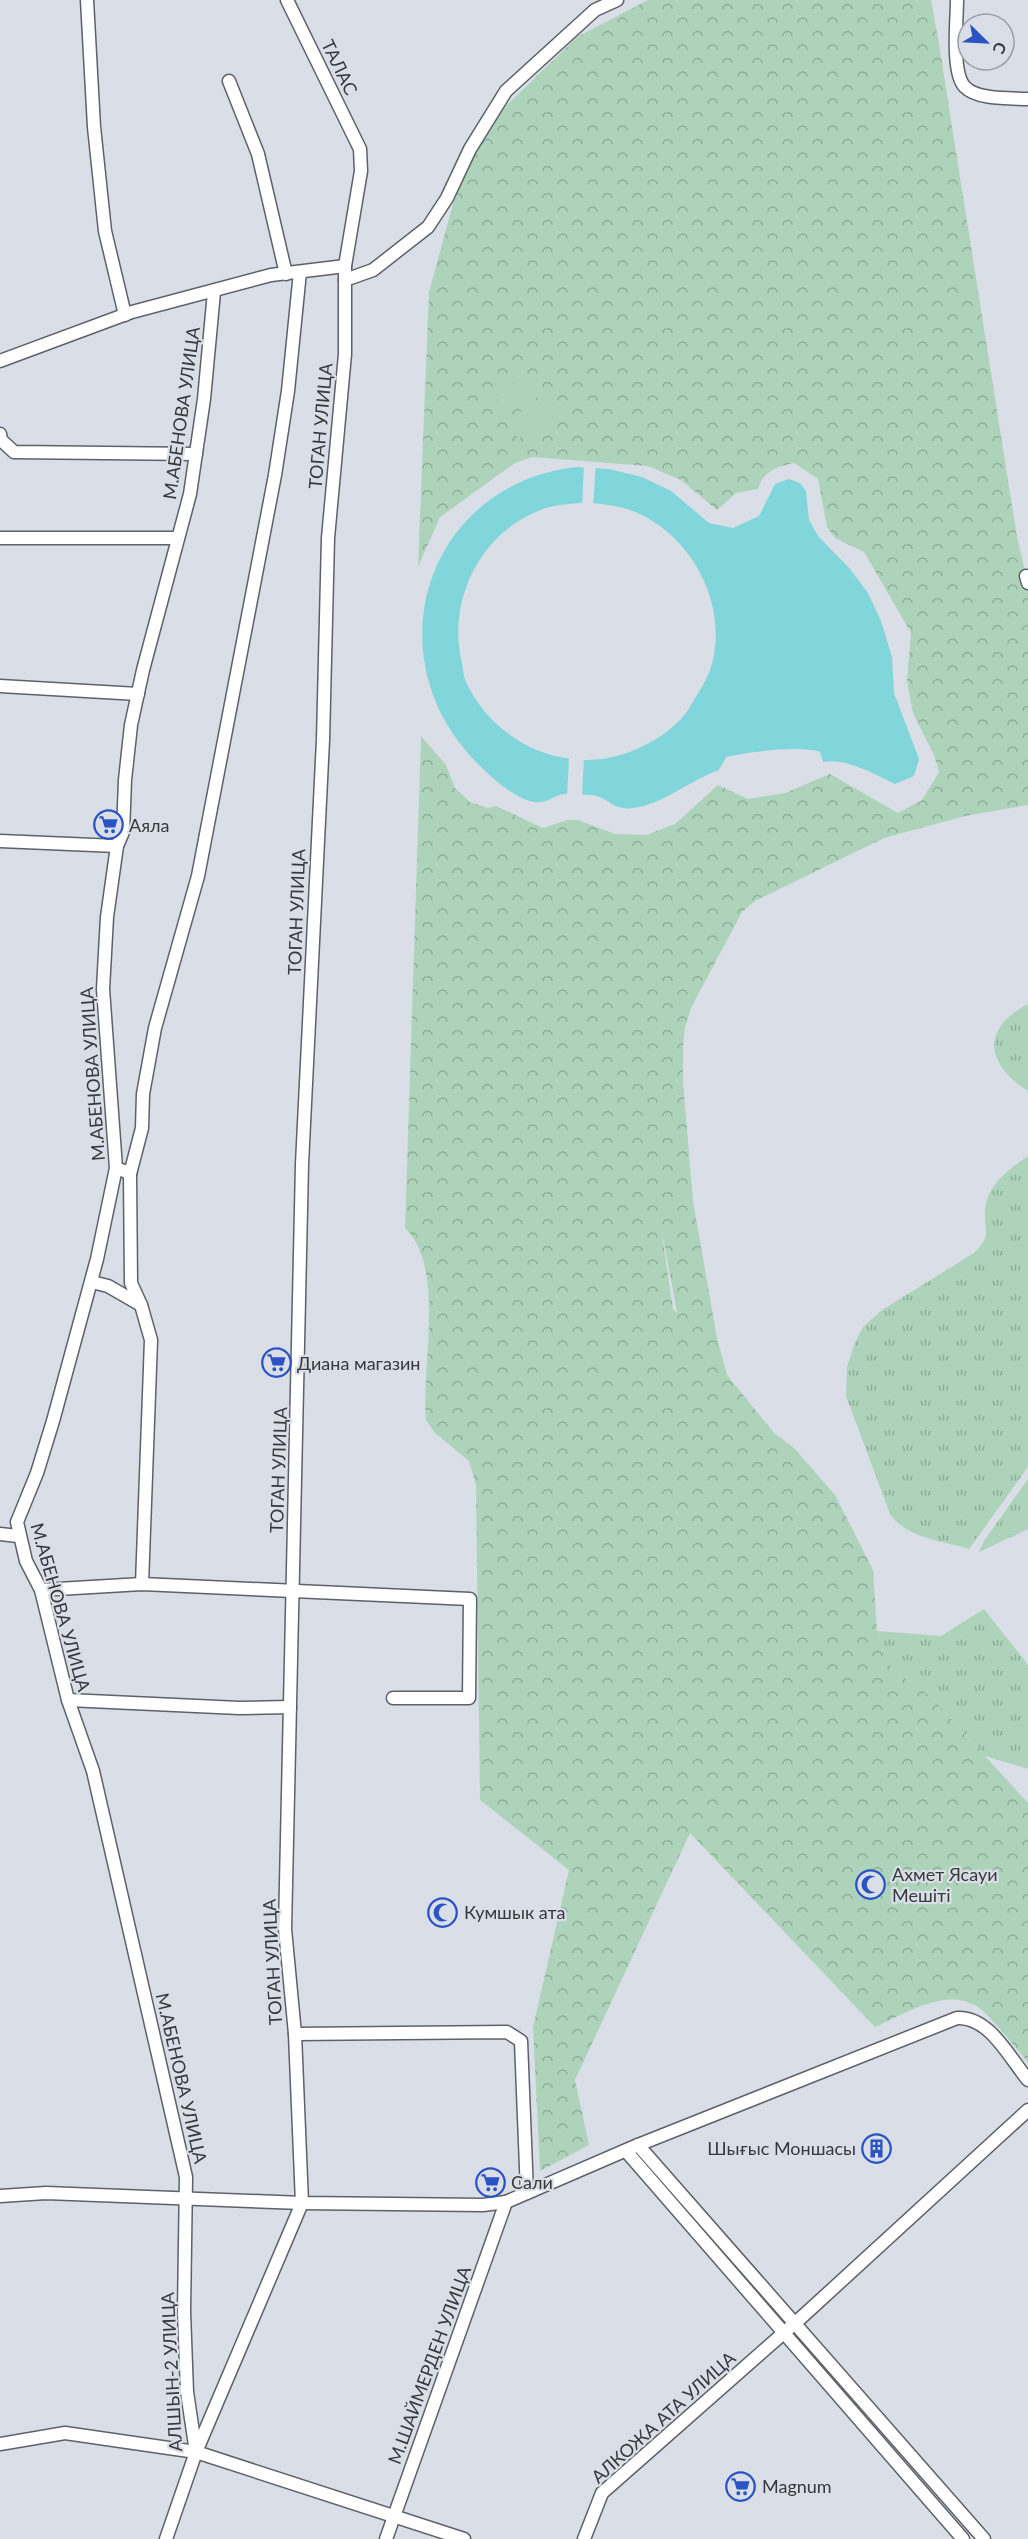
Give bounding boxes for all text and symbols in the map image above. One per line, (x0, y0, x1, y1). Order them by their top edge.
north arrow (956, 12, 1016, 72)
street label: ТАЛАС (317, 36, 363, 98)
text: С (989, 40, 1011, 57)
street label: М.АБЕНОВА УЛИЦА (158, 324, 204, 501)
street label: ТОГАН УЛИЦА (304, 361, 337, 490)
supermarket icon: Аяла (92, 809, 124, 841)
place label: Аяла (129, 814, 170, 836)
street label: ТОГАН УЛИЦА (283, 848, 309, 975)
street label: М.АБЕНОВА УЛИЦА (75, 985, 109, 1162)
supermarket icon: Диана магазин (260, 1347, 292, 1379)
place label: Диана магазин (297, 1352, 420, 1374)
street label: ТОГАН УЛИЦА (265, 1406, 291, 1533)
street label: М.АБЕНОВА УЛИЦА (26, 1520, 96, 1695)
place label: Ахмет Ясауи Мешіті (892, 1863, 998, 1906)
mosque icon: Ахмет Ясауи Мешіті (855, 1868, 887, 1900)
mosque icon: Кумшык ата (427, 1896, 459, 1928)
street label: ТОГАН УЛИЦА (258, 1898, 286, 2026)
place label: Кумшык ата (464, 1901, 566, 1923)
street label: М.АБЕНОВА УЛИЦА (152, 1991, 213, 2166)
building icon: Шығыс Моншасы (861, 2132, 893, 2164)
place label: Шығыс Моншасы (707, 2137, 856, 2159)
supermarket icon: Сали (474, 2166, 506, 2198)
place label: Сали (511, 2171, 553, 2193)
street label: М.ШАЙМЕРДЕН УЛИЦА (383, 2262, 475, 2467)
street label: АЛШЫН-2 УЛИЦА (156, 2291, 186, 2452)
street label: АЛКОЖА АТА УЛИЦА (586, 2346, 740, 2488)
supermarket icon: Magnum (725, 2470, 757, 2502)
place label: Magnum (762, 2475, 832, 2497)

